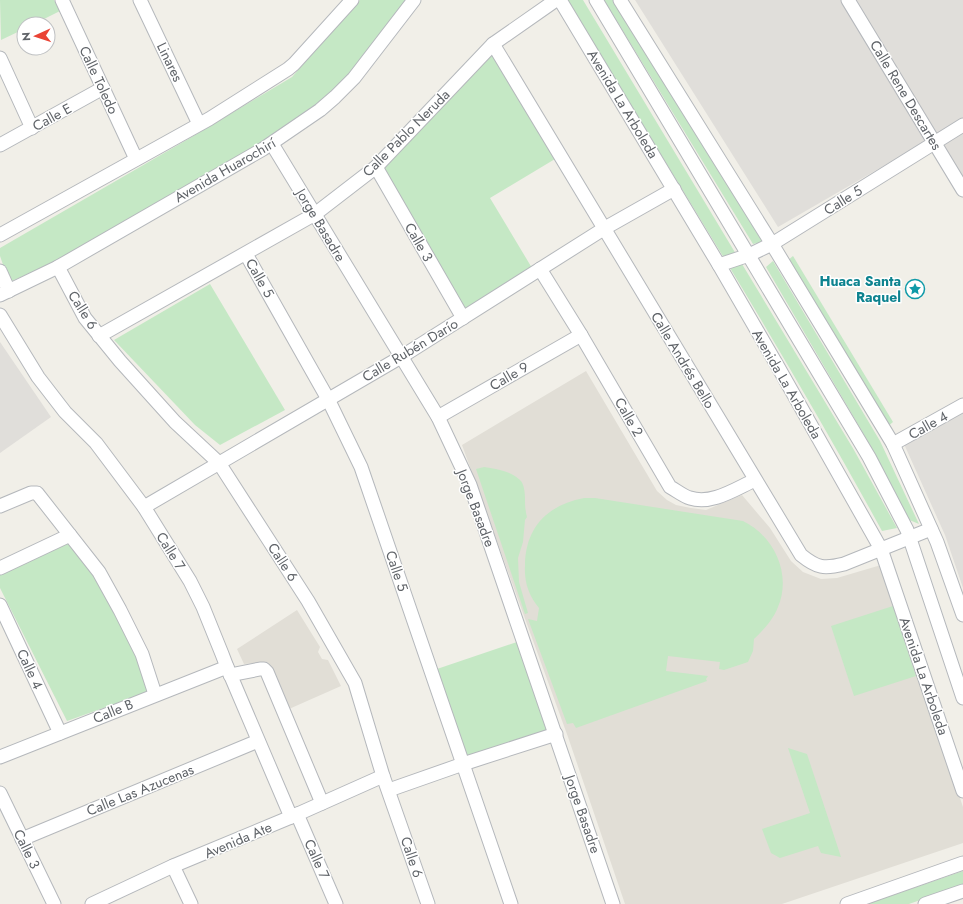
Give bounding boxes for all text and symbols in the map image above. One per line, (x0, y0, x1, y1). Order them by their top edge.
north arrow (16, 16, 56, 56)
text: N (18, 32, 34, 41)
street label: Calle Rene Descartes (865, 36, 947, 154)
street label: Linares (152, 39, 188, 85)
street label: Calle Toledo (75, 43, 124, 118)
street label: Avenida La Arboleda (583, 46, 663, 162)
street label: Calle Pablo Neruda (358, 85, 454, 181)
street label: Calle E (29, 98, 75, 136)
street label: Avenida Huarochirí (171, 132, 281, 207)
street label: Calle 5 (820, 180, 866, 220)
street label: Jorge Basadre (290, 183, 351, 265)
street label: Calle 3 (400, 219, 438, 265)
street label: Calle 5 (241, 255, 279, 301)
place label: Huaca Santa Raquel (819, 271, 901, 307)
place icon: Huaca Santa Raquel (904, 278, 926, 300)
street label: Calle 6 (63, 287, 103, 333)
street label: Calle Andrés Bello (646, 308, 720, 412)
street label: Calle Rubén Darío (358, 313, 462, 387)
street label: Avenida La Arboleda (747, 325, 827, 443)
street label: Calle 9 (486, 357, 532, 395)
street label: Calle 2 (610, 394, 648, 440)
street label: Calle 4 (905, 406, 951, 444)
street label: Jorge Basadre (451, 464, 500, 550)
street label: Calle 7 (152, 528, 191, 574)
street label: Calle 6 (263, 539, 303, 585)
street label: Calle 5 (381, 548, 413, 594)
street label: Avenida La Arboleda (894, 614, 954, 738)
street label: Calle 4 (12, 646, 48, 692)
street label: Calle B (90, 694, 136, 728)
street label: Calle Las Azucenas (83, 759, 197, 821)
street label: Jorge Basadre (560, 770, 606, 856)
street label: Avenida Ate (201, 817, 275, 863)
street label: Calle 3 (9, 826, 45, 872)
street label: Calle 6 (396, 834, 428, 880)
street label: Calle 7 (299, 836, 335, 883)

